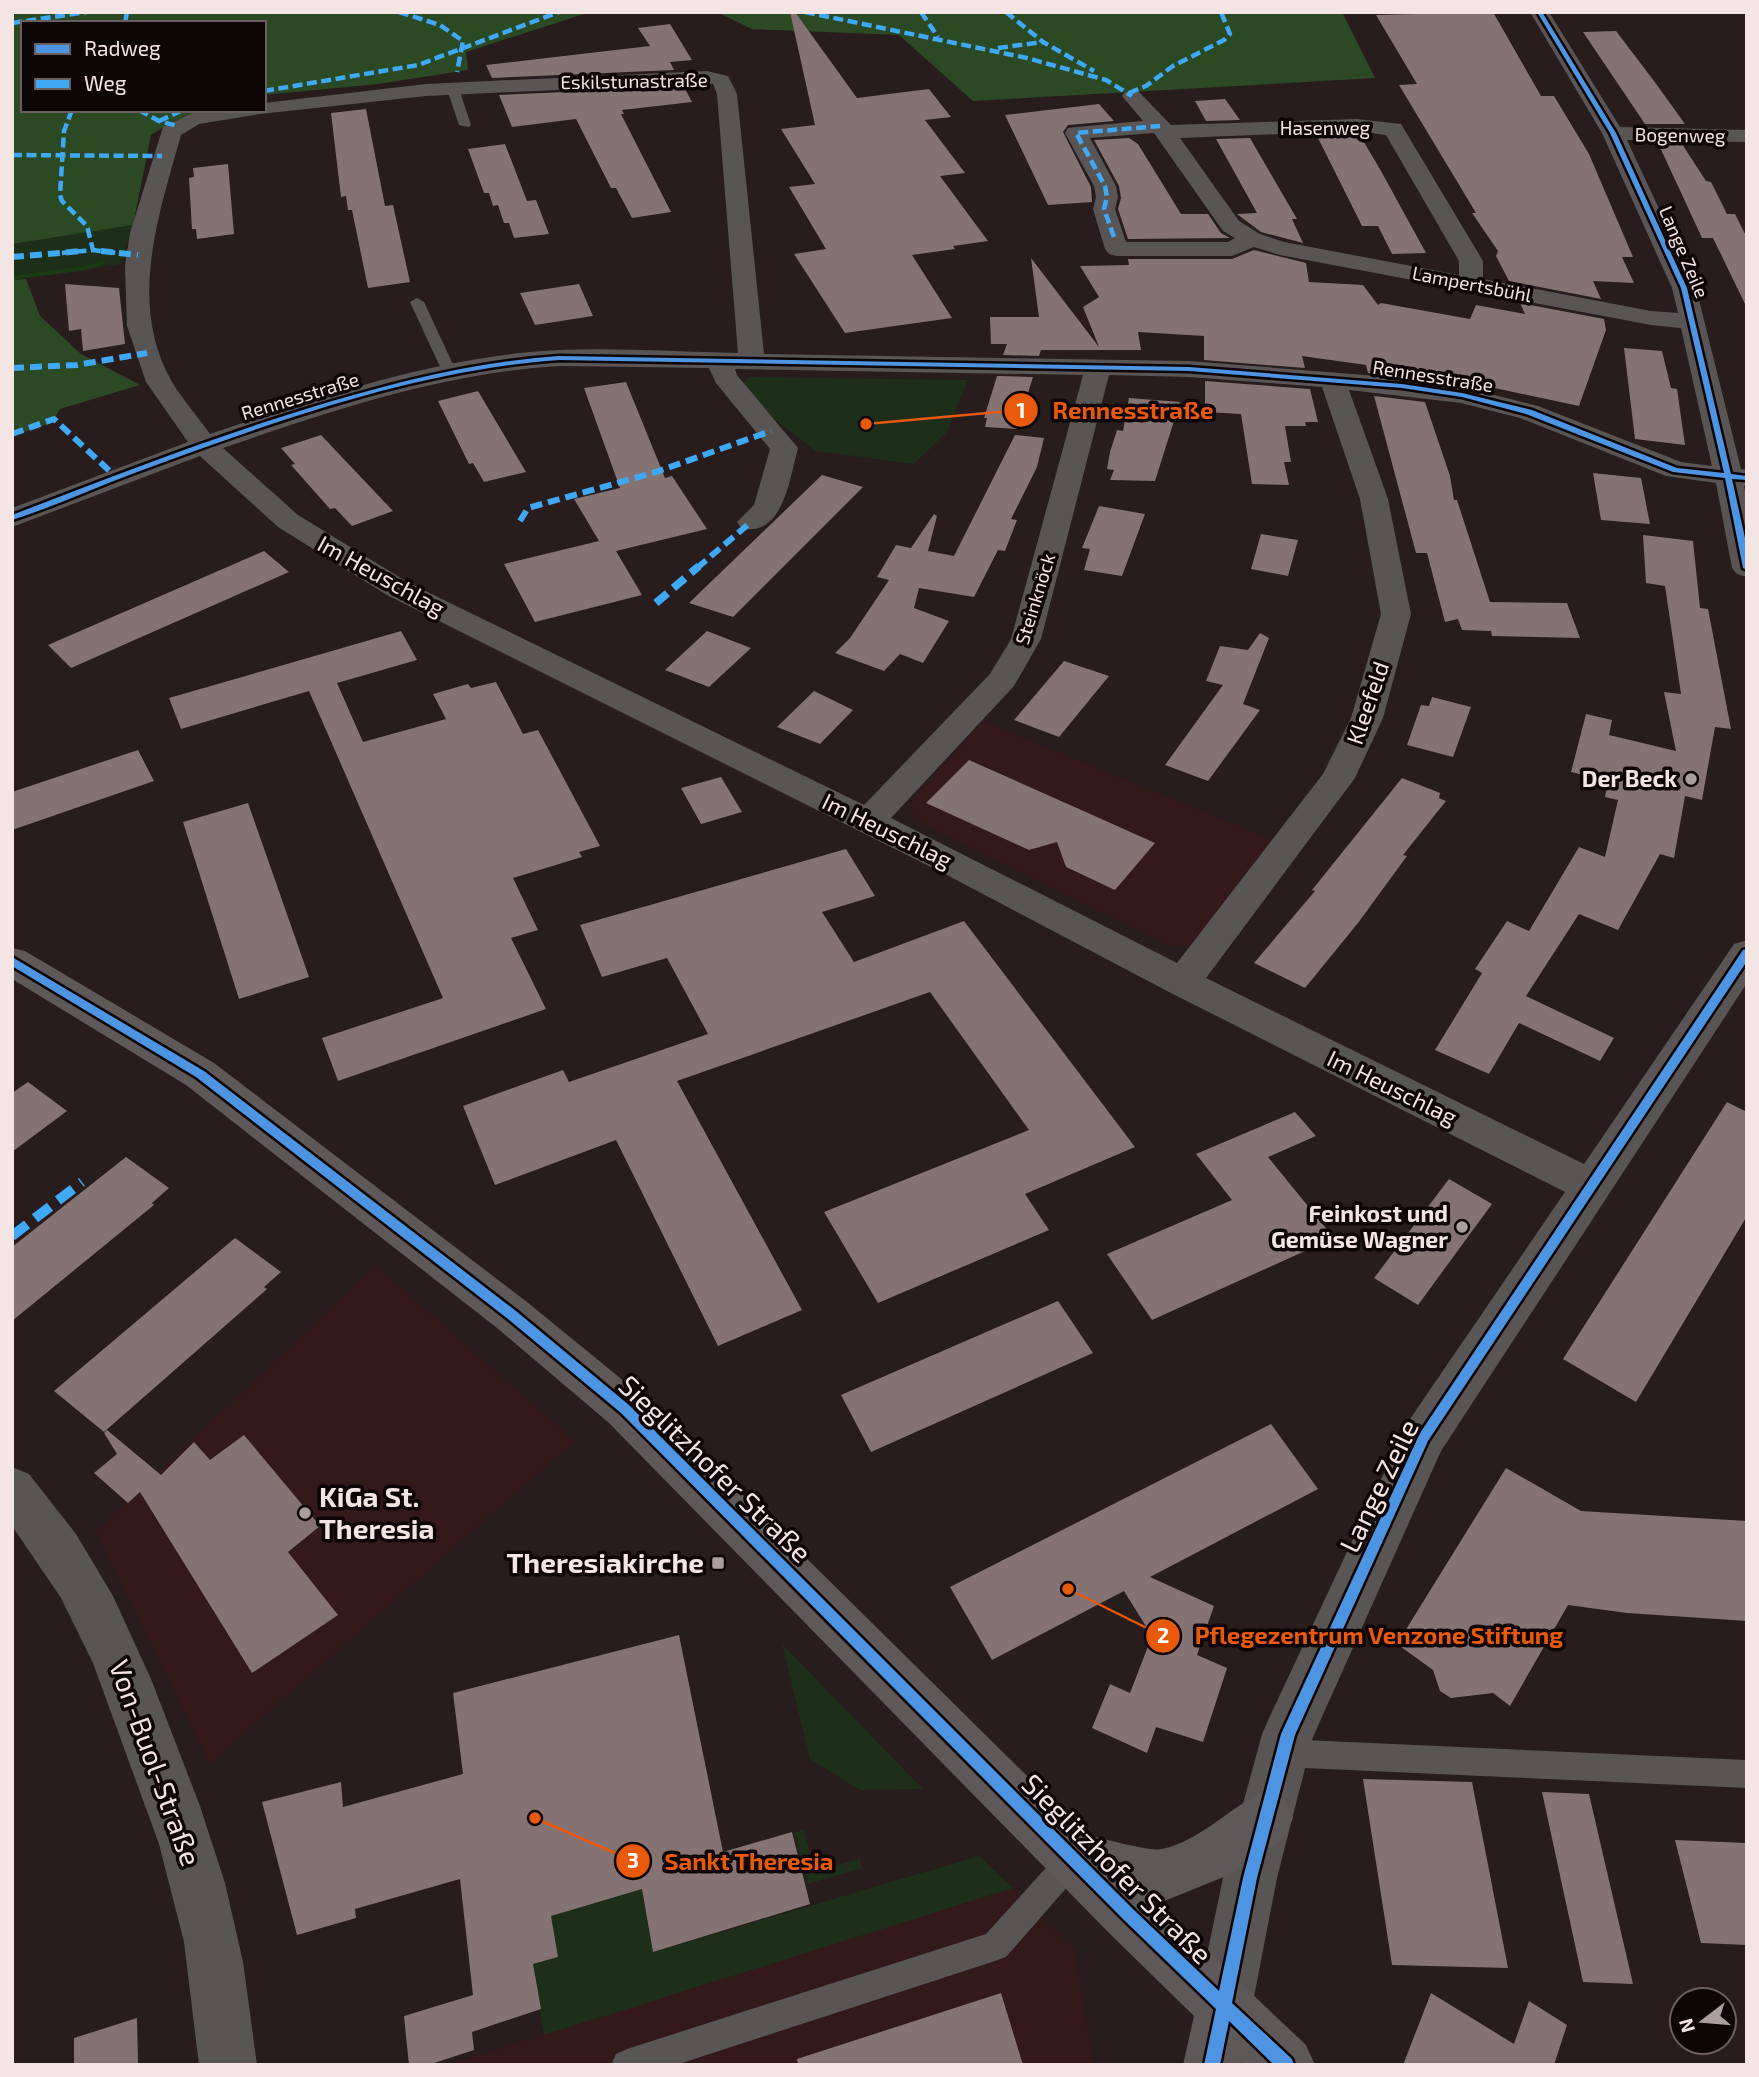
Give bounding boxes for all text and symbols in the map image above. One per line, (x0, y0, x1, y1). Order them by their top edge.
legend (21, 21, 266, 112)
text: Radweg (84, 35, 161, 60)
street label: Eskilstunastraße (560, 68, 708, 93)
text: Weg (84, 70, 127, 95)
street label: Hasenweg (1280, 116, 1371, 139)
street label: Bogenweg (1634, 122, 1726, 147)
street label: Lange Zeile (1655, 202, 1714, 301)
street label: Lampertsbühl (1411, 261, 1534, 306)
street label: Rennesstraße (1371, 355, 1495, 396)
street label: Rennesstraße (238, 367, 361, 424)
callout: Rennesstraße (1003, 388, 1227, 433)
text: Rennesstraße (1052, 395, 1214, 424)
text: 1 (1016, 397, 1026, 422)
street label: Im Heuschlag (313, 529, 450, 622)
street label: Steinknöck (1010, 550, 1059, 647)
street label: Kleefeld (1340, 657, 1394, 748)
place label: Der Beck (1582, 764, 1677, 792)
marker: Der Beck (1683, 771, 1699, 787)
street label: Im Heuschlag (818, 787, 957, 874)
street label: Im Heuschlag (1323, 1044, 1462, 1131)
place label: Feinkost und Gemüse Wagner (1271, 1199, 1448, 1253)
marker: Feinkost und Gemüse Wagner (1454, 1219, 1470, 1235)
street label: Sieglitzhofer Straße (612, 1368, 819, 1569)
street label: Lange Zeile (1331, 1413, 1425, 1558)
place label: KiGa St. Theresia (319, 1479, 435, 1545)
marker: KiGa St. Theresia (297, 1505, 313, 1521)
place label: Theresiakirche (506, 1545, 704, 1579)
marker: Theresiakirche (710, 1555, 726, 1571)
callout: Pflegezentrum Venzone Stiftung (1146, 1614, 1578, 1659)
text: Pflegezentrum Venzone Stiftung (1195, 1620, 1563, 1649)
text: 2 (1157, 1622, 1169, 1647)
street label: Von-Buol-Straße (103, 1655, 209, 1870)
street label: Sieglitzhofer Straße (1016, 1766, 1220, 1970)
callout: Sankt Theresia (615, 1839, 848, 1884)
text: Sankt Theresia (664, 1846, 834, 1875)
text: 3 (627, 1847, 639, 1872)
north arrow (1668, 1986, 1738, 2056)
text: N (1673, 2016, 1699, 2036)

